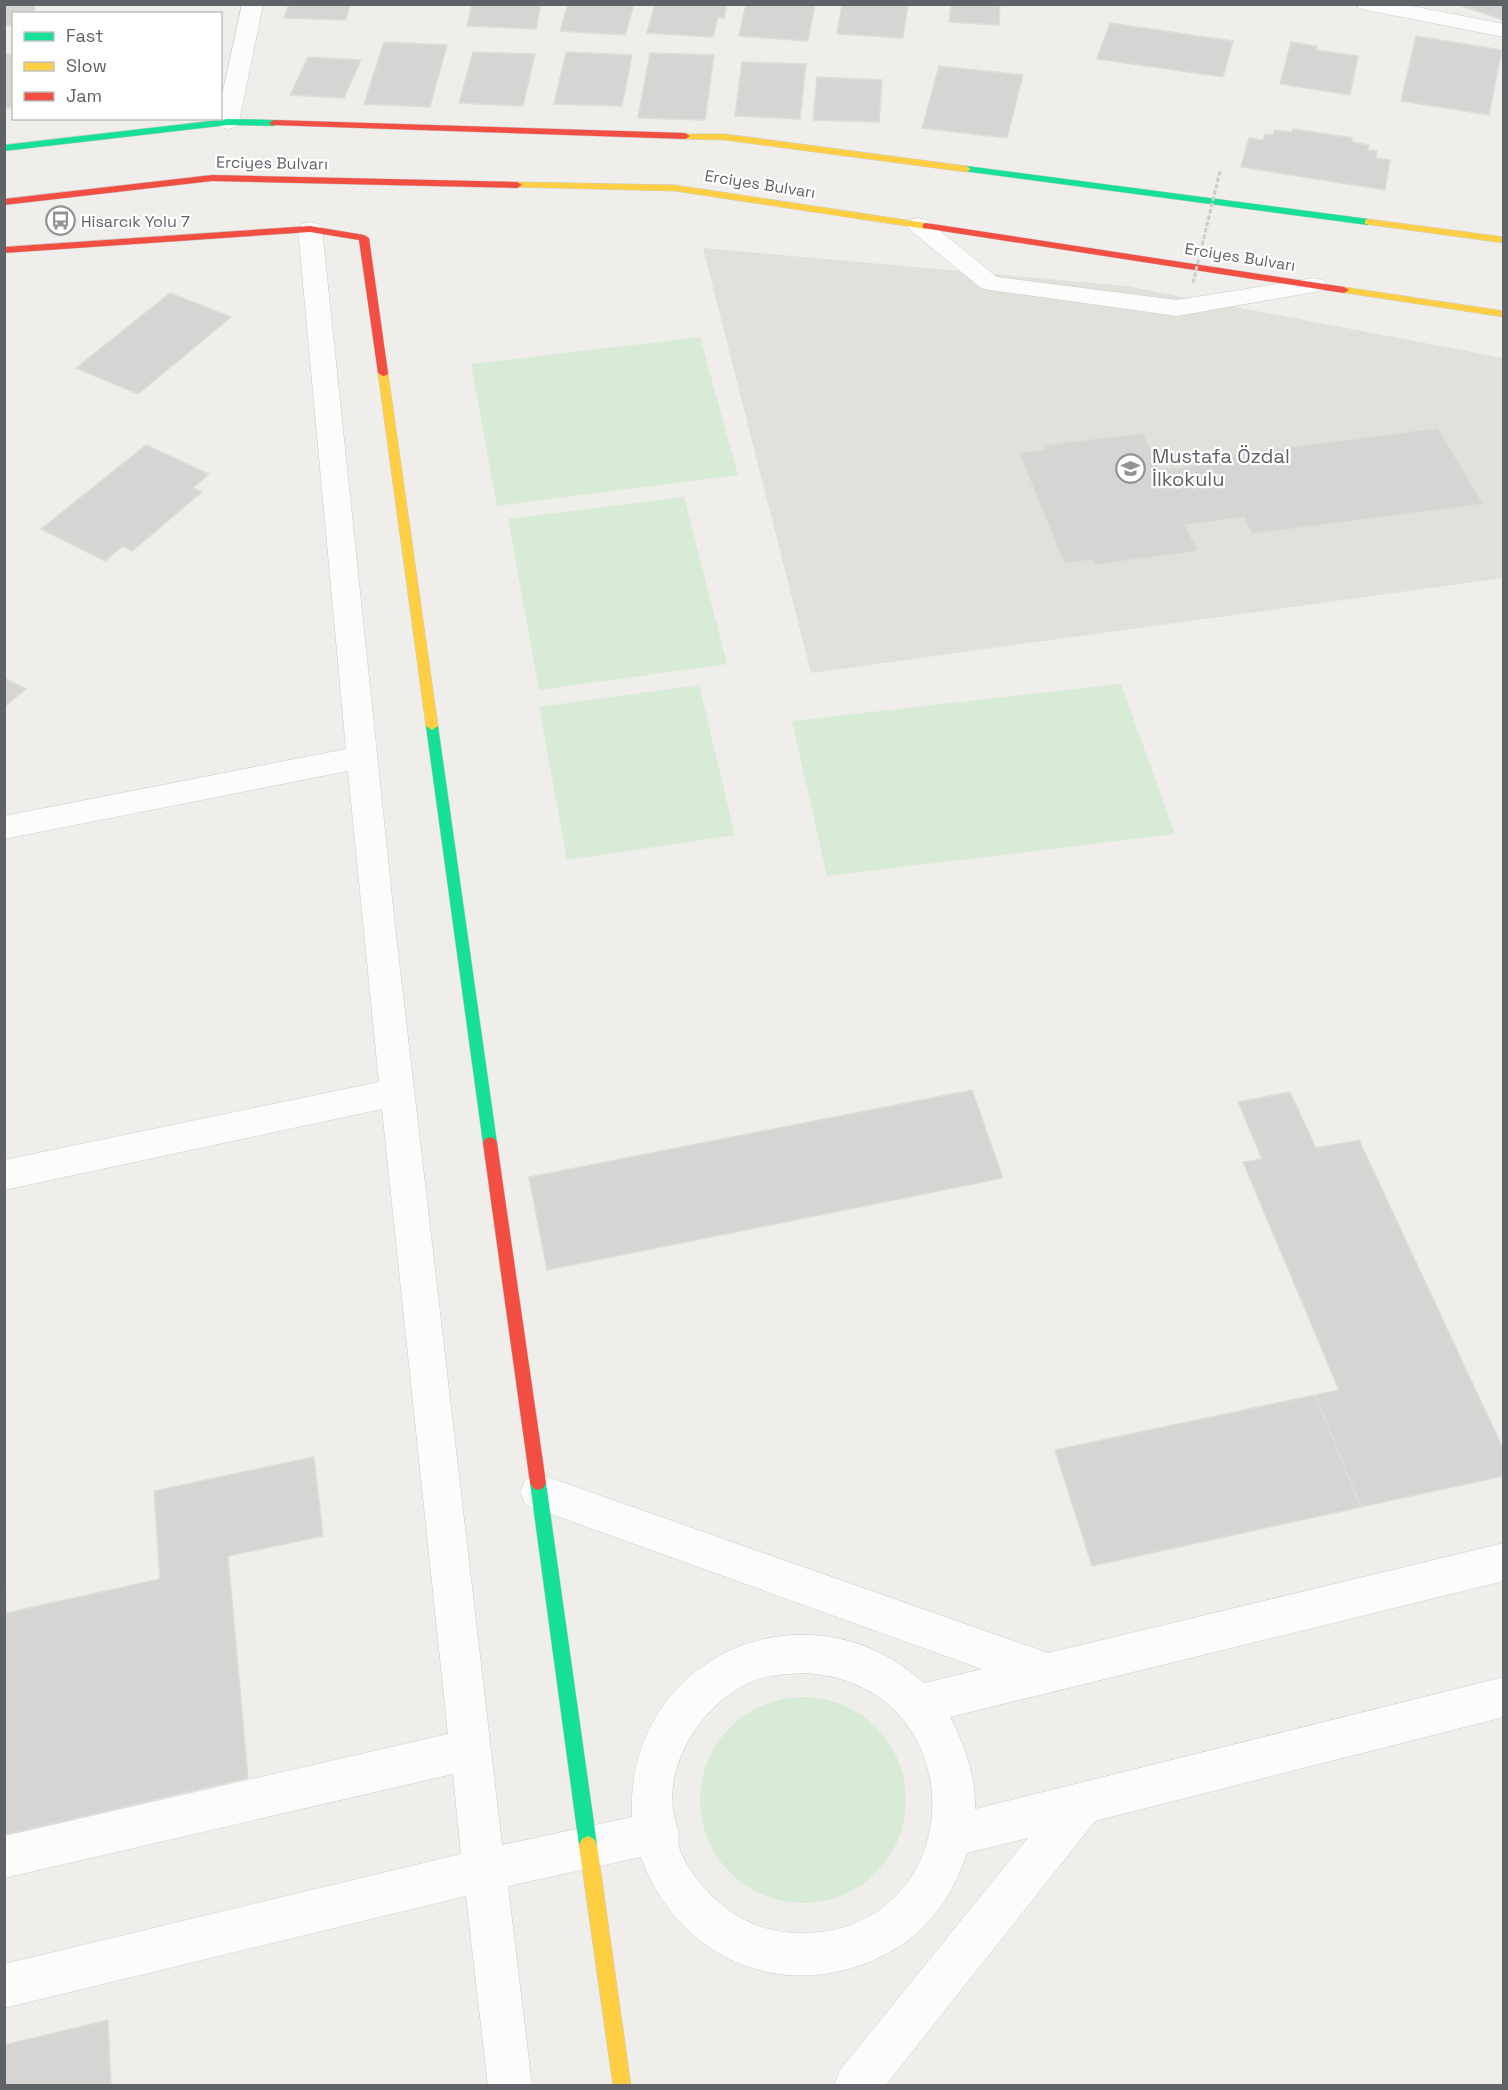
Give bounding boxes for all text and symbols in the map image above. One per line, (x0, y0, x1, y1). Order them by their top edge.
legend (12, 12, 222, 120)
text: Fast (66, 24, 103, 47)
text: Slow (66, 54, 107, 77)
text: Jam (66, 84, 102, 107)
street label: Erciyes Bulvarı (216, 152, 328, 174)
street label: Erciyes Bulvarı (703, 165, 817, 203)
bus stop icon: Hisarcık Yolu 7 (44, 205, 76, 237)
place label: Hisarcık Yolu 7 (81, 211, 190, 232)
street label: Erciyes Bulvarı (1183, 238, 1297, 276)
place label: Mustafa Özdal İlkokulu (1152, 443, 1290, 492)
school or university icon: Mustafa Özdal İlkokulu (1115, 452, 1147, 484)

